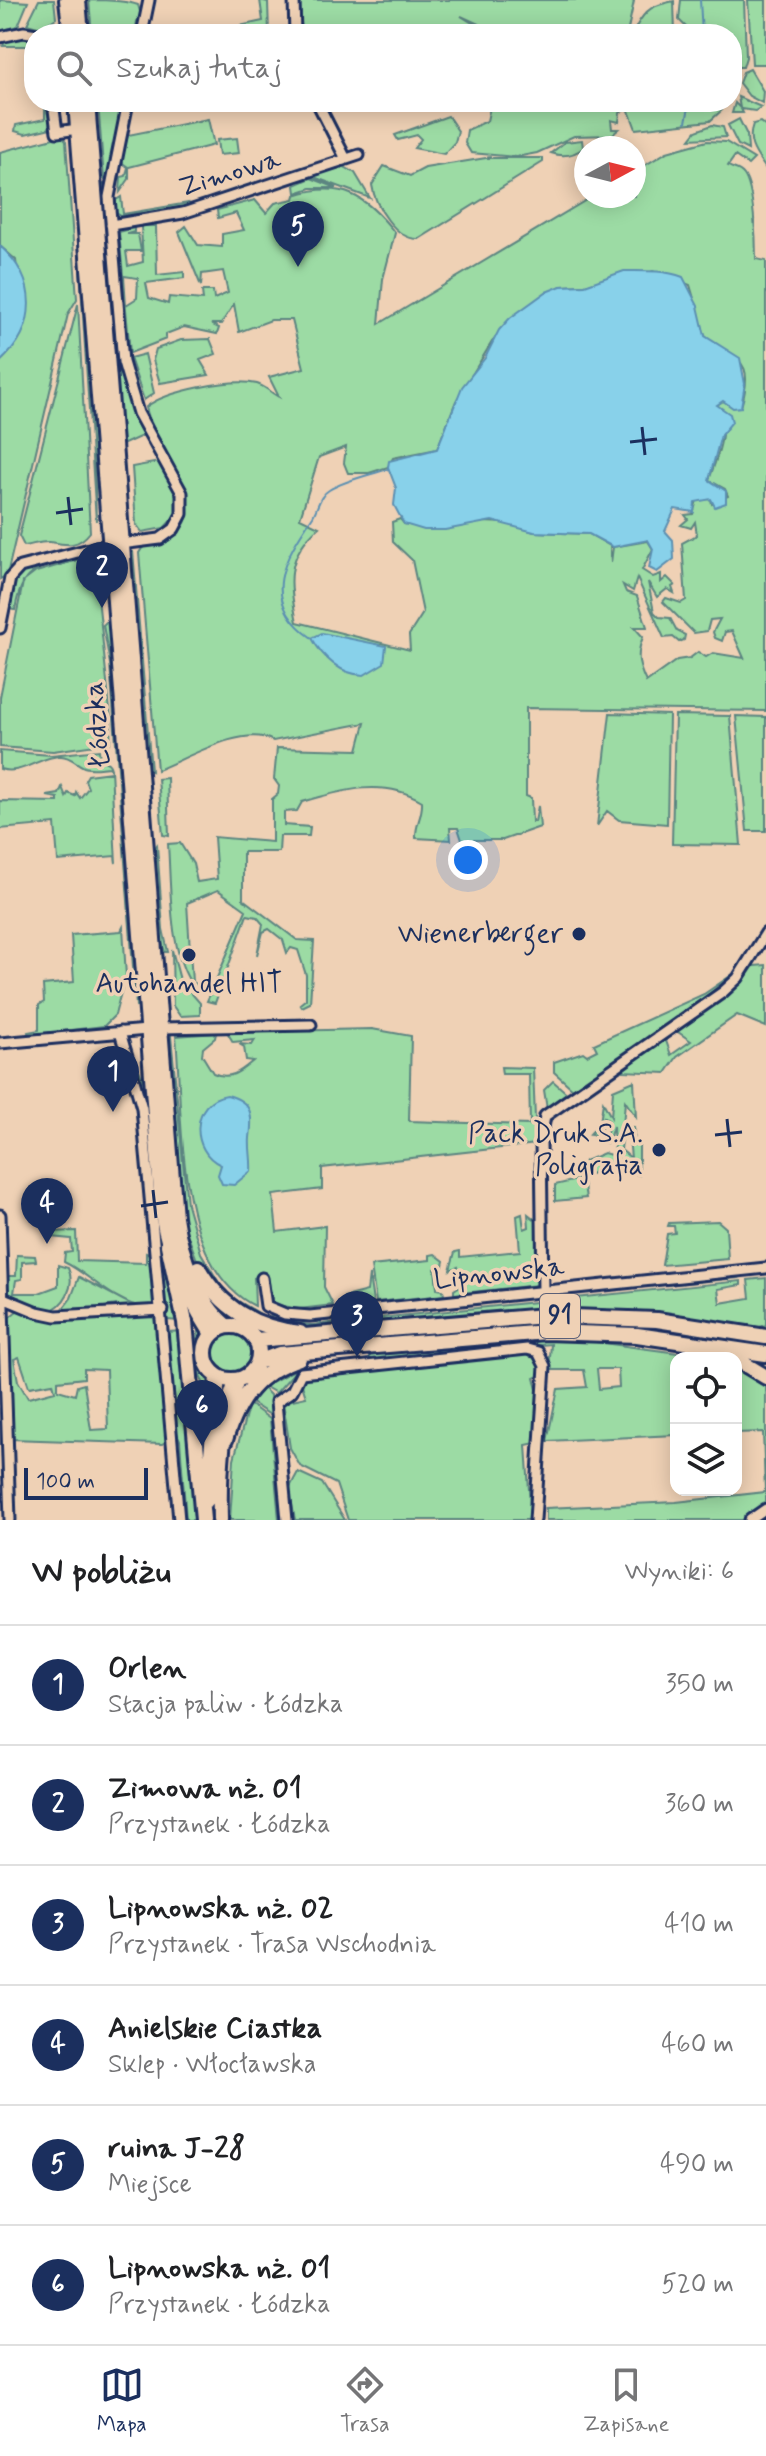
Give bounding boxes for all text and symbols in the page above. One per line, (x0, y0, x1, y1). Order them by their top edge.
search box (24, 24, 742, 112)
icon: search (52, 46, 96, 90)
text: Szukaj tutaj (116, 49, 282, 88)
north arrow (574, 136, 646, 208)
street label: Zimowa (175, 141, 286, 207)
pin: 5 (272, 201, 324, 267)
pin: 2 (76, 542, 128, 608)
street label: Łódzka (76, 680, 120, 770)
your location (448, 840, 488, 880)
place label: Wienerberger (398, 916, 564, 956)
marker: Wienerberger (570, 925, 588, 943)
marker: Autohandel HIT (180, 946, 198, 964)
place label: Autohandel HIT (96, 966, 282, 1003)
pin: 1 (87, 1046, 139, 1112)
place label: Pack Druk S.A. Poligrafia (468, 1116, 643, 1185)
marker: Pack Druk S.A. Poligrafia (650, 1141, 668, 1159)
pin: 4 (21, 1178, 73, 1244)
street label: Lipnowska (432, 1249, 566, 1299)
pin: 3 (331, 1291, 383, 1357)
road number: 91 (540, 1294, 580, 1338)
map controls (670, 1352, 742, 1496)
button: locate (670, 1352, 742, 1424)
pin: 6 (176, 1380, 228, 1446)
button: layers (670, 1424, 742, 1496)
scale bar (24, 1464, 148, 1500)
text: 100 m (36, 1468, 95, 1496)
text: W pobliżu (32, 1550, 171, 1595)
text: Wyniki: 6 (624, 1555, 734, 1589)
text: Orlen (108, 1649, 186, 1688)
text: 1 (52, 1668, 64, 1702)
text: 350 m (665, 1668, 734, 1702)
text: Stacja paliw · Łódzka (108, 1688, 343, 1722)
text: Zimowa nż. 01 (108, 1769, 302, 1808)
text: 2 (52, 1788, 64, 1822)
text: 360 m (665, 1788, 734, 1822)
text: Przystanek · Łódzka (108, 1808, 331, 1842)
text: Lipnowska nż. 02 (108, 1889, 333, 1928)
text: 3 (52, 1908, 64, 1942)
text: 410 m (664, 1908, 734, 1942)
text: Przystanek · Trasa Wschodnia (108, 1928, 436, 1962)
text: Anielskie Ciastka (108, 2009, 322, 2048)
text: 4 (50, 2028, 66, 2062)
text: 460 m (661, 2028, 734, 2062)
text: Sklep · Włocławska (108, 2048, 316, 2082)
text: ruina J-28 (108, 2129, 245, 2168)
text: 5 (50, 2148, 66, 2182)
text: 490 m (660, 2148, 734, 2182)
text: Miejsce (108, 2168, 192, 2202)
text: Lipnowska nż. 01 (108, 2249, 330, 2288)
text: 6 (51, 2268, 65, 2302)
text: 520 m (661, 2268, 734, 2302)
text: Przystanek · Łódzka (108, 2288, 331, 2322)
tab: Mapa (97, 2363, 147, 2439)
tab: Trasa (340, 2363, 390, 2439)
tab: Zapisane (583, 2363, 669, 2439)

